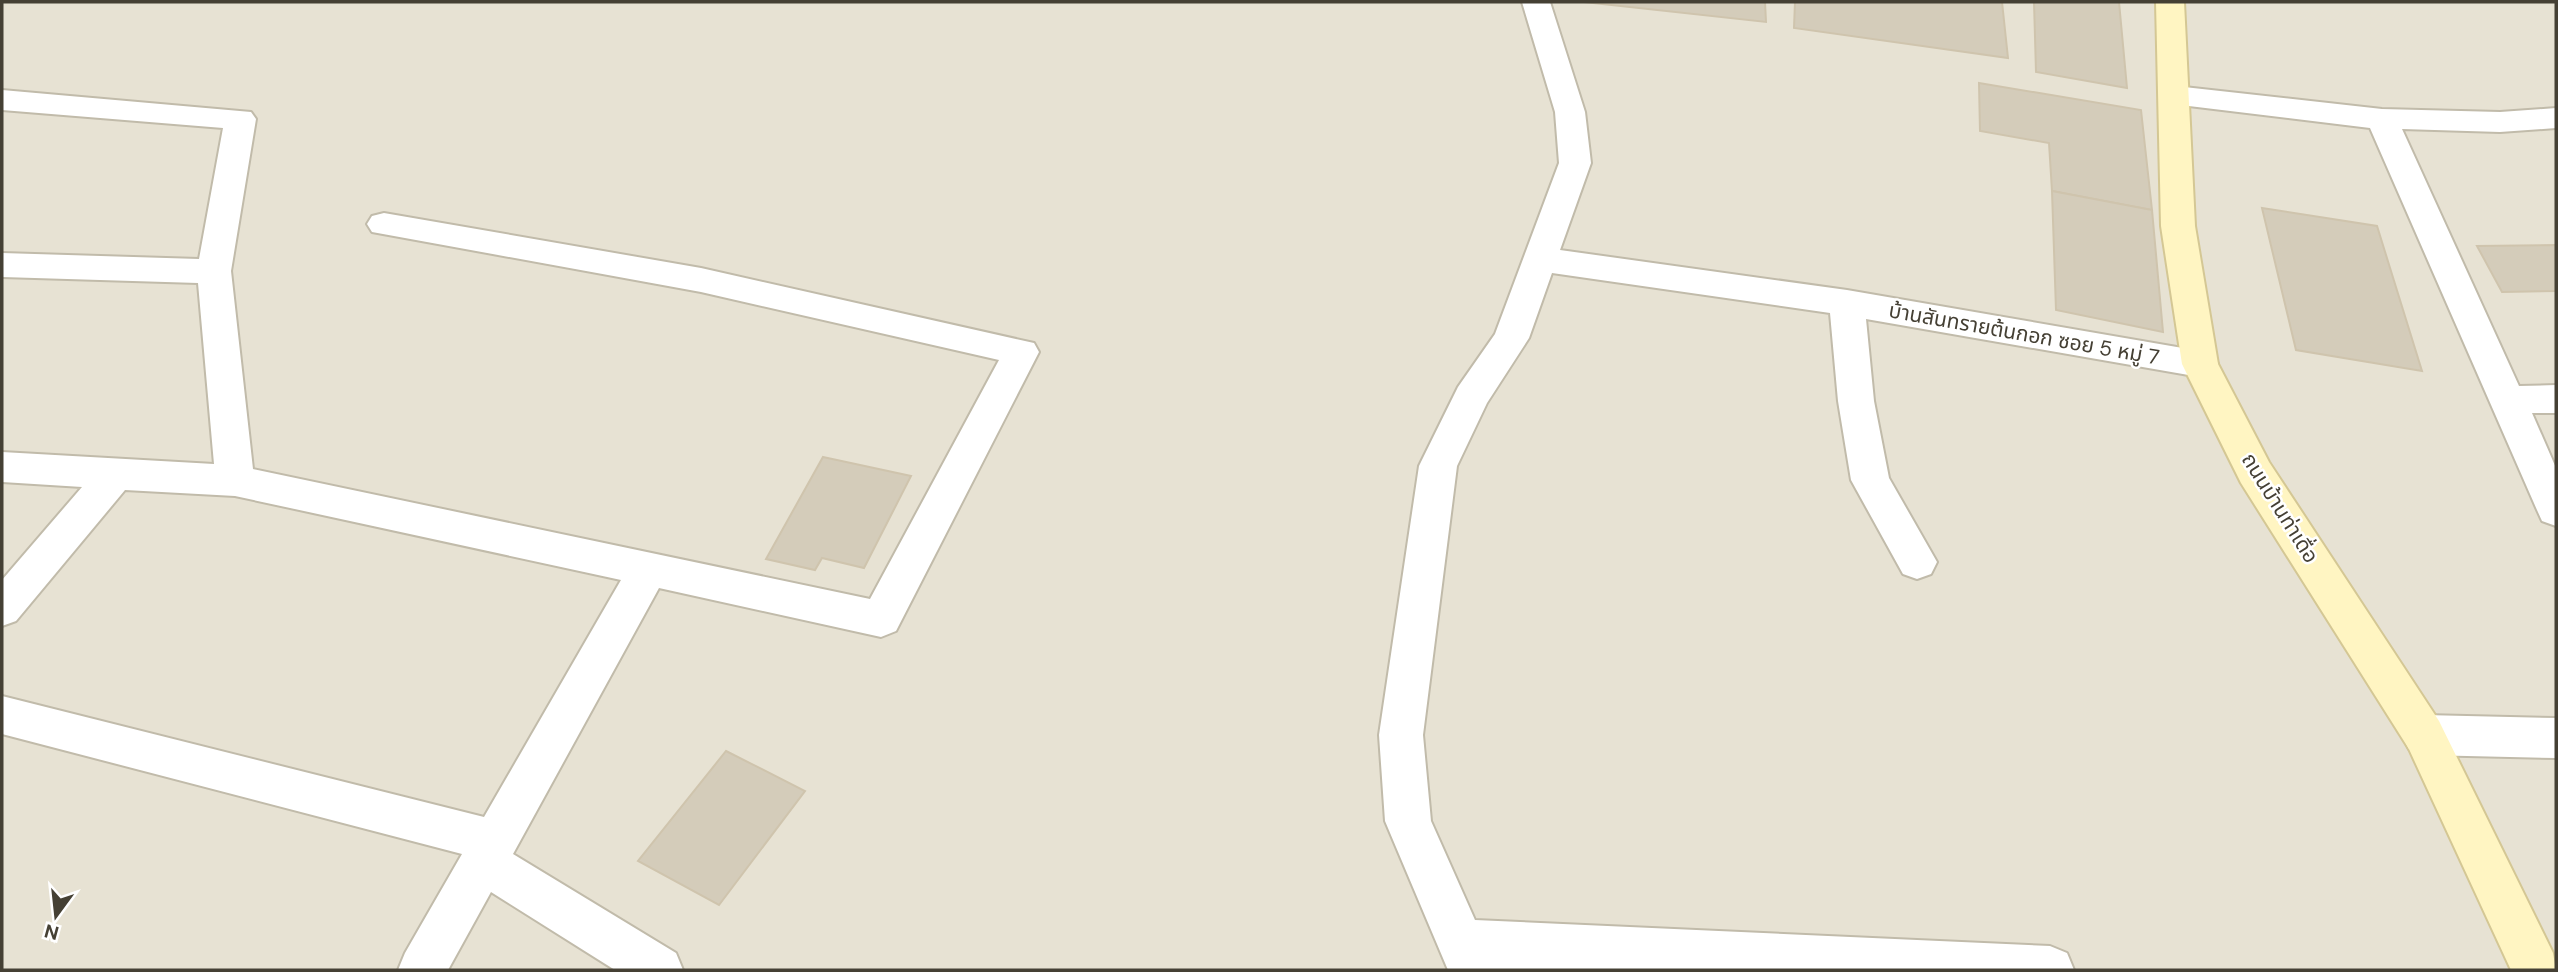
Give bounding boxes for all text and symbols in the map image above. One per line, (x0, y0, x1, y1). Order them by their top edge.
street label: บ้านสันทรายต้นกอก ซอย 5 หมู่ 7 (1887, 296, 2161, 372)
street label: ถนนบ้านท่าเดื่อ (2235, 447, 2326, 568)
north arrow (21, 881, 91, 951)
text: N (42, 918, 62, 946)

